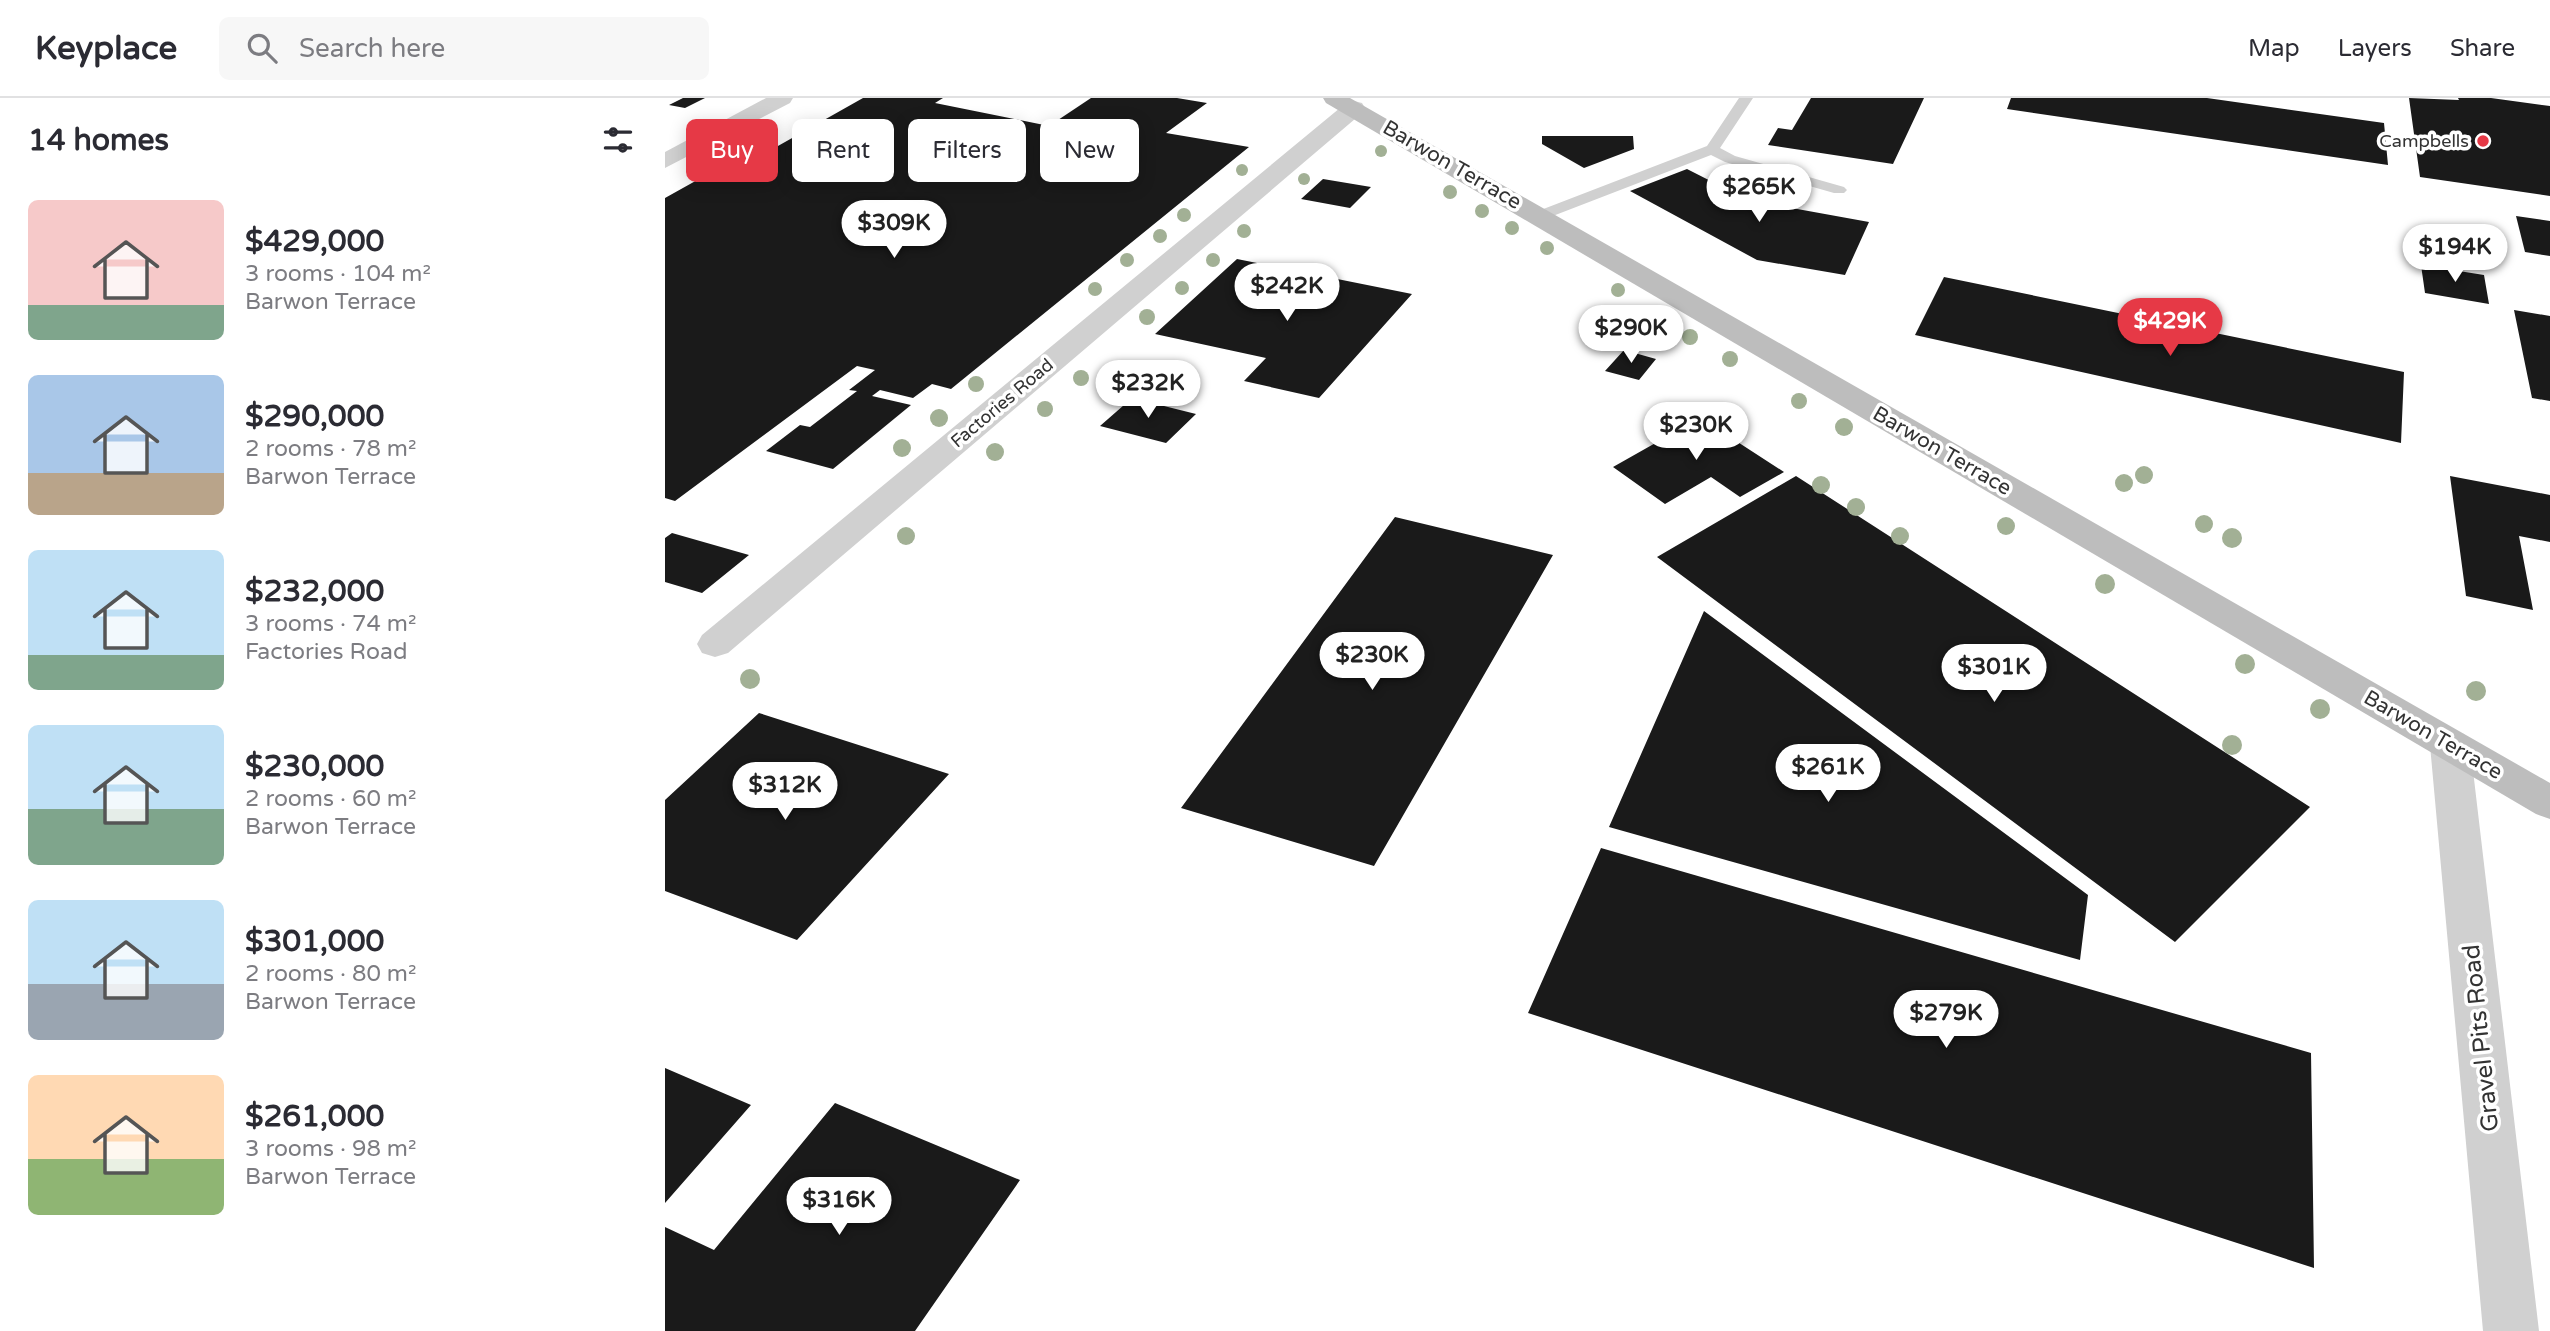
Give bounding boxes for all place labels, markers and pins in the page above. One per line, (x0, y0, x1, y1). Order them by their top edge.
place label: Campbells (2379, 130, 2469, 152)
marker: Campbells (2475, 133, 2491, 149)
pin: $265K (1710, 164, 1808, 224)
pin: $309K (845, 200, 943, 260)
pin: $194K (2406, 225, 2504, 284)
pin: $242K (1238, 264, 1336, 323)
pin: $429K (2121, 299, 2219, 358)
pin: $290K (1582, 306, 1680, 365)
pin: $232K (1099, 360, 1197, 420)
pin: $230K (1647, 402, 1745, 462)
pin: $230K (1323, 632, 1421, 692)
pin: $301K (1945, 644, 2043, 704)
pin: $261K (1779, 744, 1877, 804)
pin: $312K (736, 762, 834, 822)
pin: $279K (1897, 990, 1995, 1050)
pin: $316K (790, 1178, 888, 1237)

